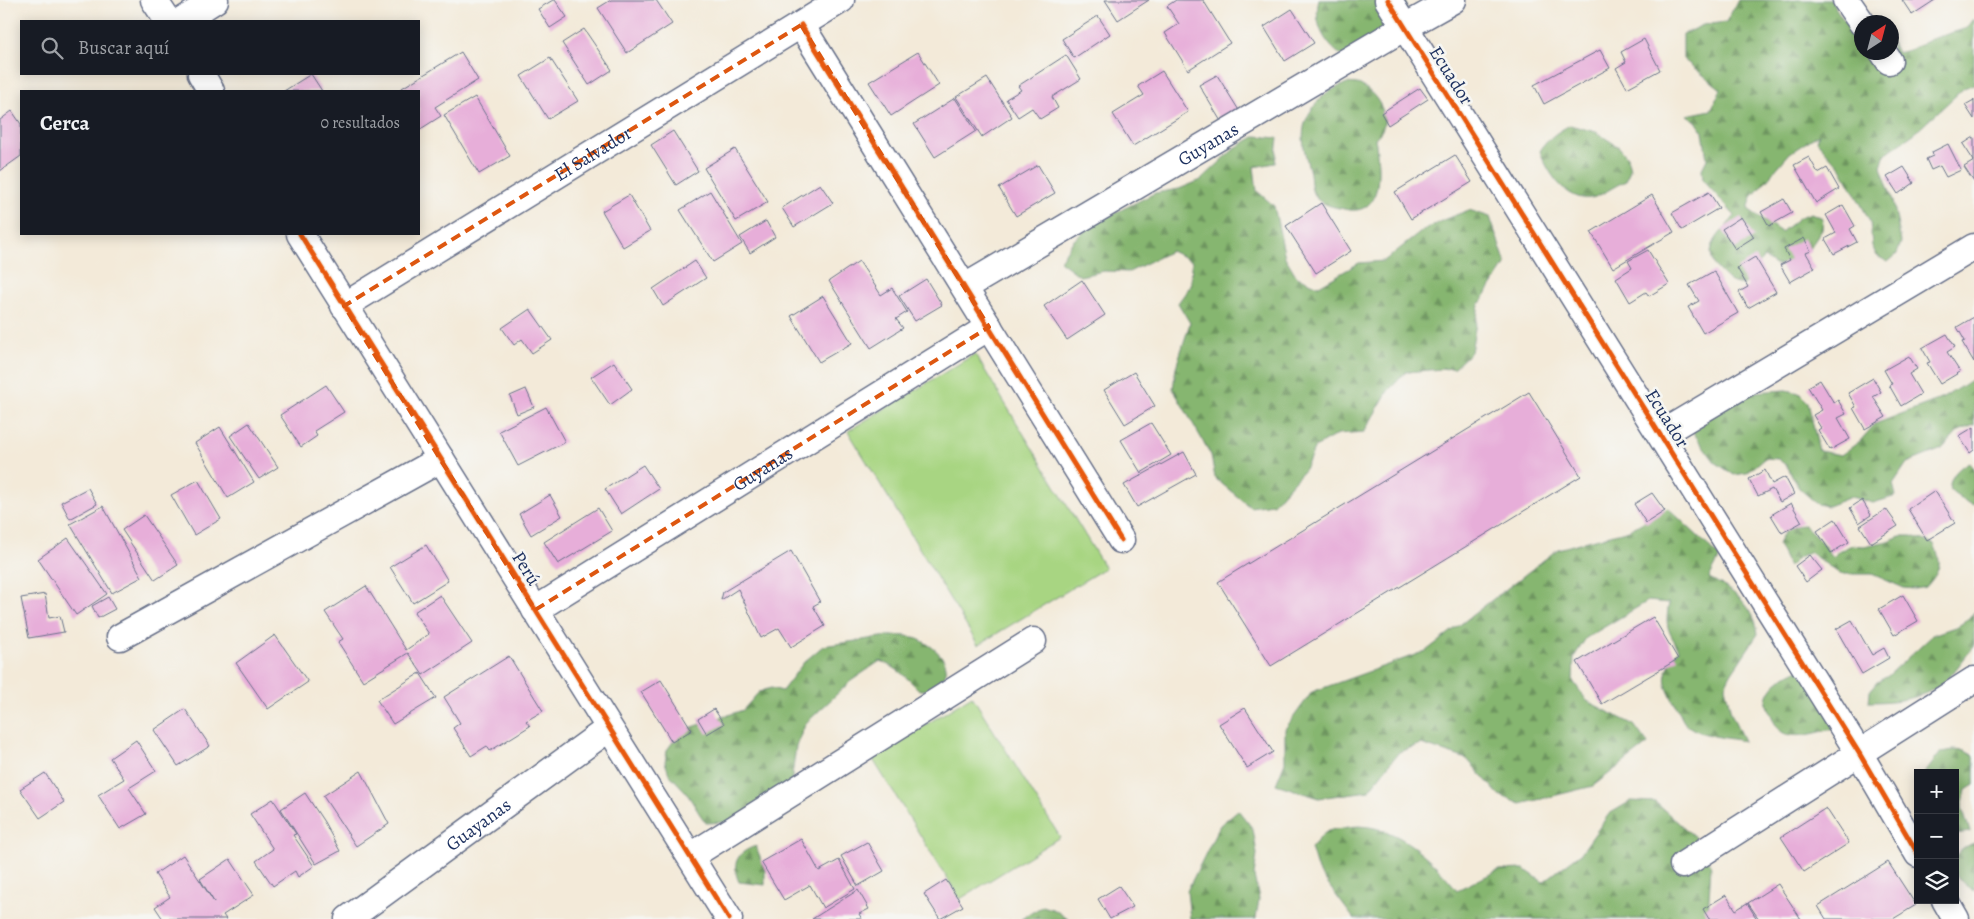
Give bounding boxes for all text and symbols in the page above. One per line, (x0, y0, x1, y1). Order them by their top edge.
north arrow (1854, 15, 1899, 60)
search box (20, 20, 420, 75)
icon: search (38, 34, 66, 62)
text: Buscar aquí (78, 35, 169, 61)
street label: Ecuador (1423, 41, 1479, 110)
text: Cerca (40, 109, 90, 137)
text: 0 resultados (320, 112, 400, 134)
street label: Guyanas (1173, 116, 1244, 173)
street label: El Salvador (549, 120, 637, 188)
street label: Ecuador (1639, 384, 1695, 453)
street label: Guyanas (728, 440, 798, 498)
street label: Perú (506, 547, 547, 591)
map controls (1914, 769, 1959, 904)
button: + (1914, 769, 1959, 814)
street label: Guayanas (441, 792, 517, 857)
button: − (1914, 814, 1959, 859)
button: layers (1914, 859, 1959, 904)

